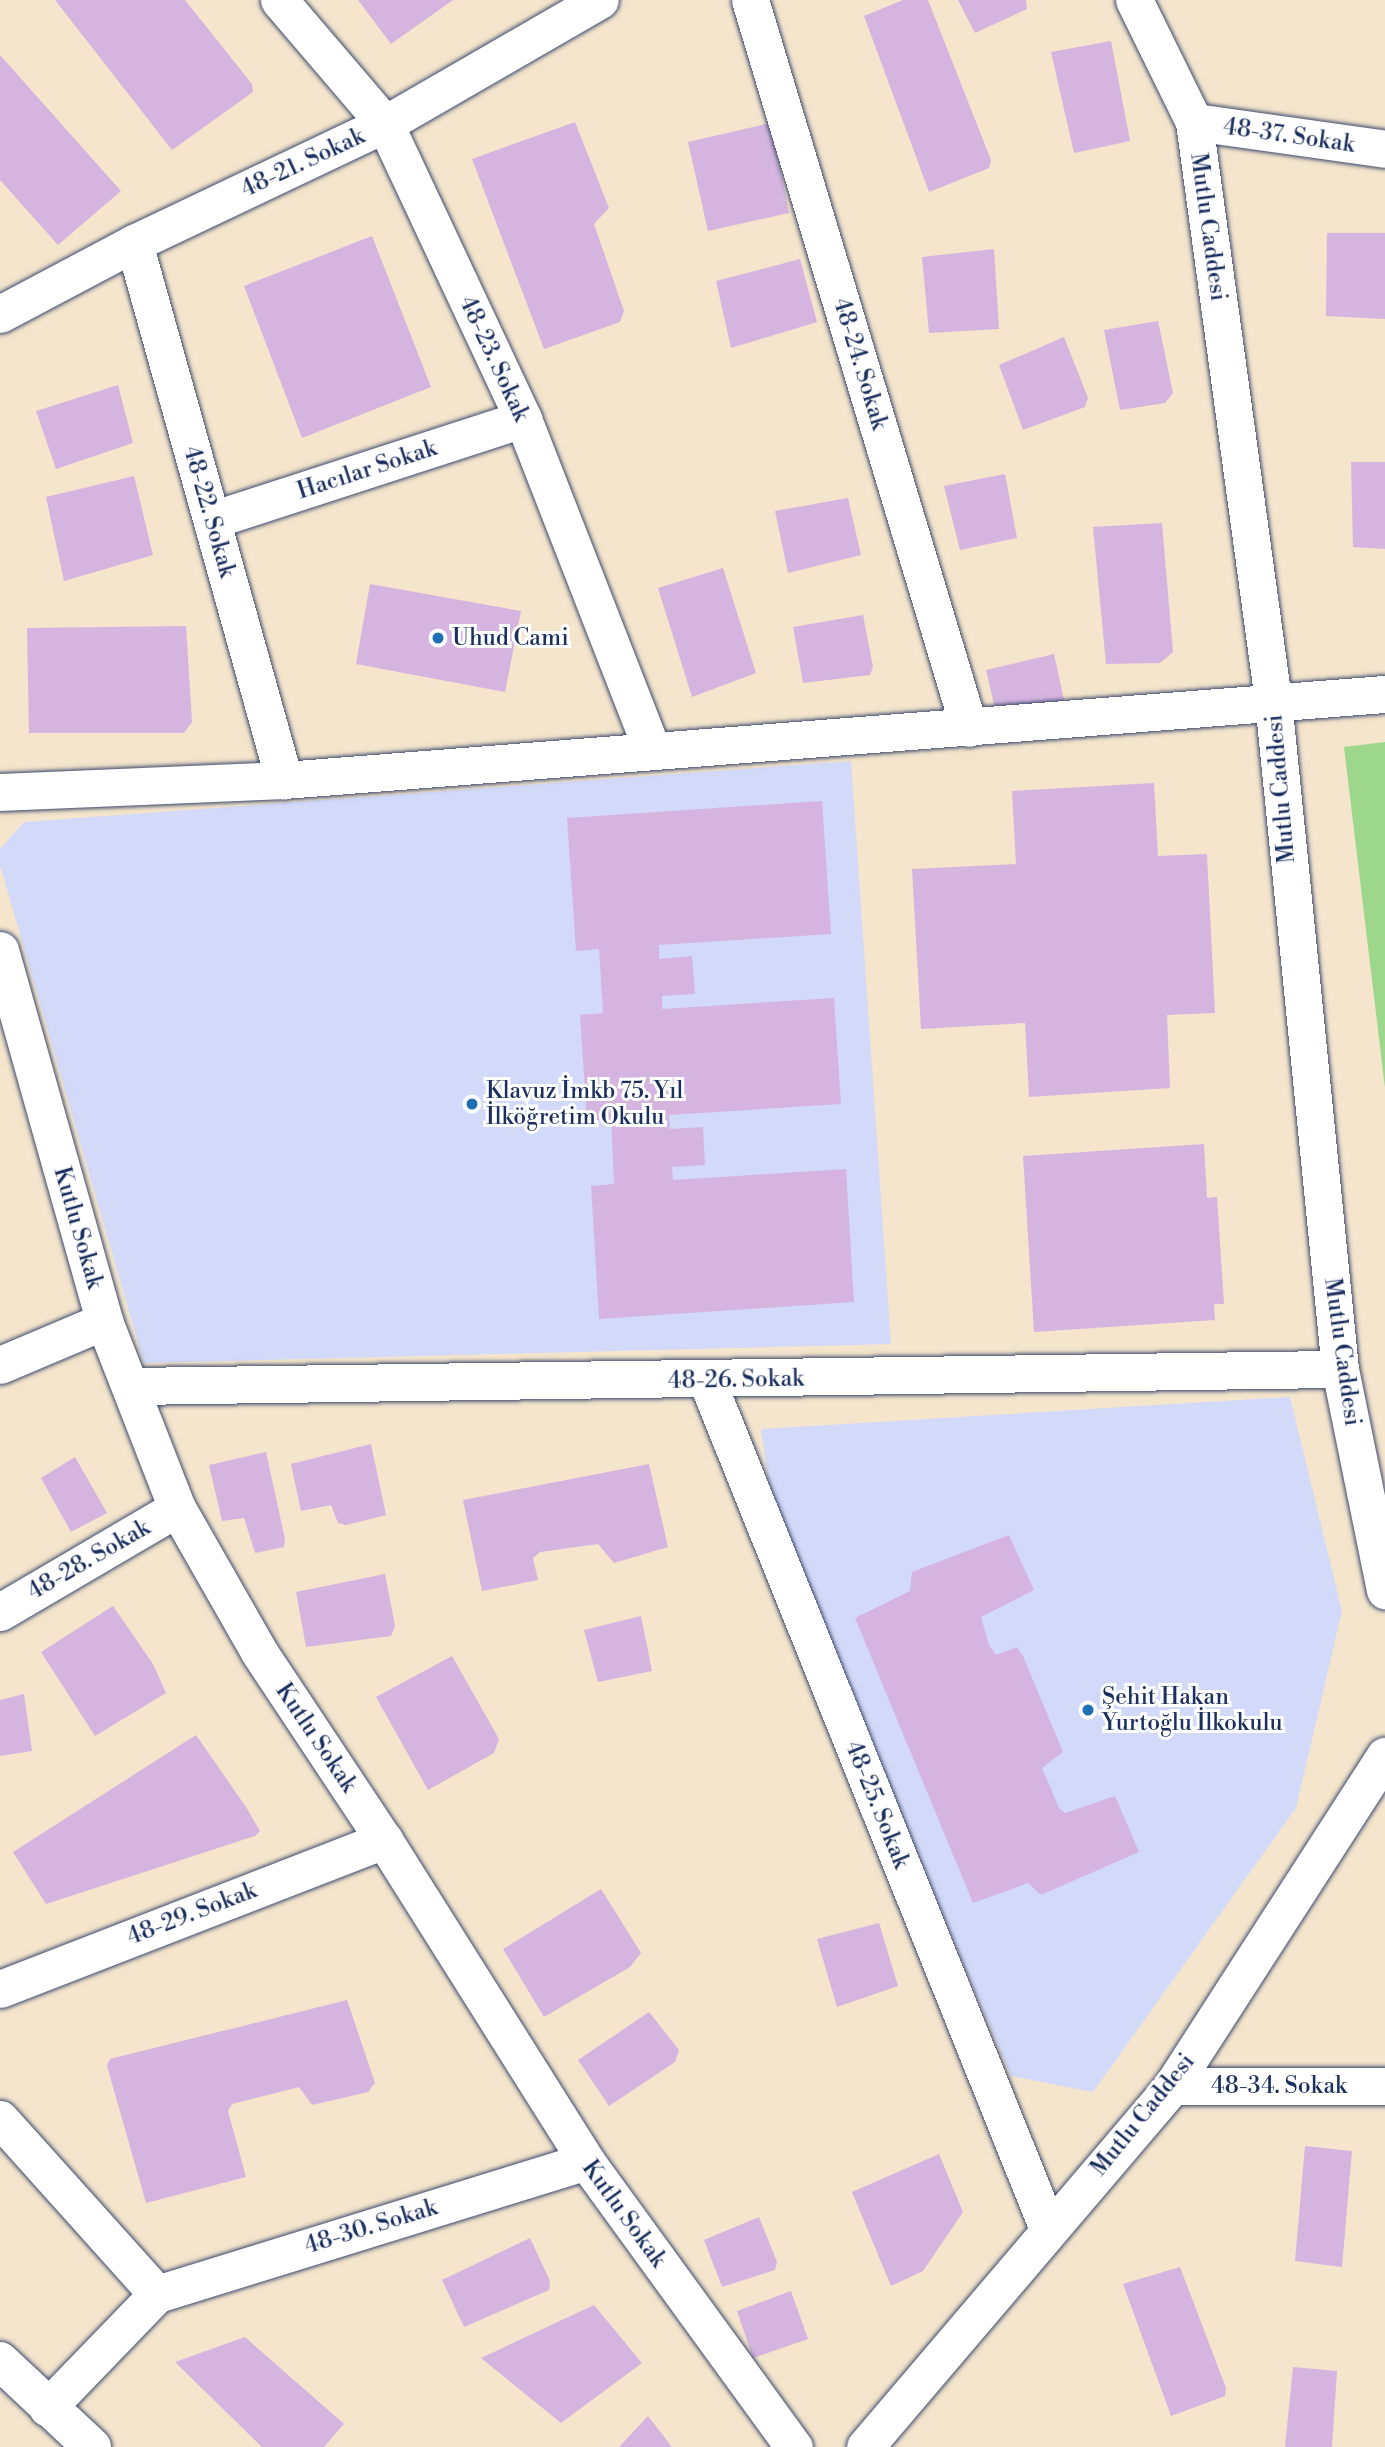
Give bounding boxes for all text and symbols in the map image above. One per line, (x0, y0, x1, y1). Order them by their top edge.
street label: 48-37. Sokak (1221, 113, 1357, 159)
street label: 48-21. Sokak (237, 122, 369, 204)
street label: Mutlu Caddesi (1184, 151, 1232, 303)
street label: 48-23. Sokak (453, 292, 535, 426)
street label: 48-24. Sokak (827, 295, 893, 433)
street label: Hacılar Sokak (294, 434, 440, 506)
street label: 48-22. Sokak (177, 443, 241, 581)
place label: Uhud Cami (452, 624, 569, 652)
marker: Uhud Cami (430, 630, 446, 646)
street label: Mutlu Caddesi (1261, 713, 1301, 865)
place label: Klavuz İmkb 75. Yıl İlköğretim Okulu (486, 1077, 683, 1131)
marker: Klavuz İmkb 75. Yıl İlköğretim Okulu (464, 1096, 480, 1112)
street label: Kutlu Sokak (47, 1164, 109, 1292)
street label: Mutlu Caddesi (1318, 1276, 1366, 1428)
street label: 48-26. Sokak (668, 1365, 804, 1395)
street label: 48-28. Sokak (23, 1514, 155, 1606)
street label: Kutlu Sokak (269, 1678, 363, 1798)
place label: Şehit Hakan Yurtoğlu İlkokulu (1102, 1683, 1283, 1737)
marker: Şehit Hakan Yurtoğlu İlkokulu (1080, 1702, 1096, 1718)
street label: 48-25. Sokak (839, 1737, 915, 1873)
street label: 48-29. Sokak (123, 1877, 261, 1951)
street label: Mutlu Caddesi (1085, 2048, 1201, 2182)
street label: 48-34. Sokak (1211, 2072, 1347, 2100)
street label: Kutlu Sokak (576, 2155, 672, 2273)
street label: 48-30. Sokak (301, 2194, 441, 2260)

